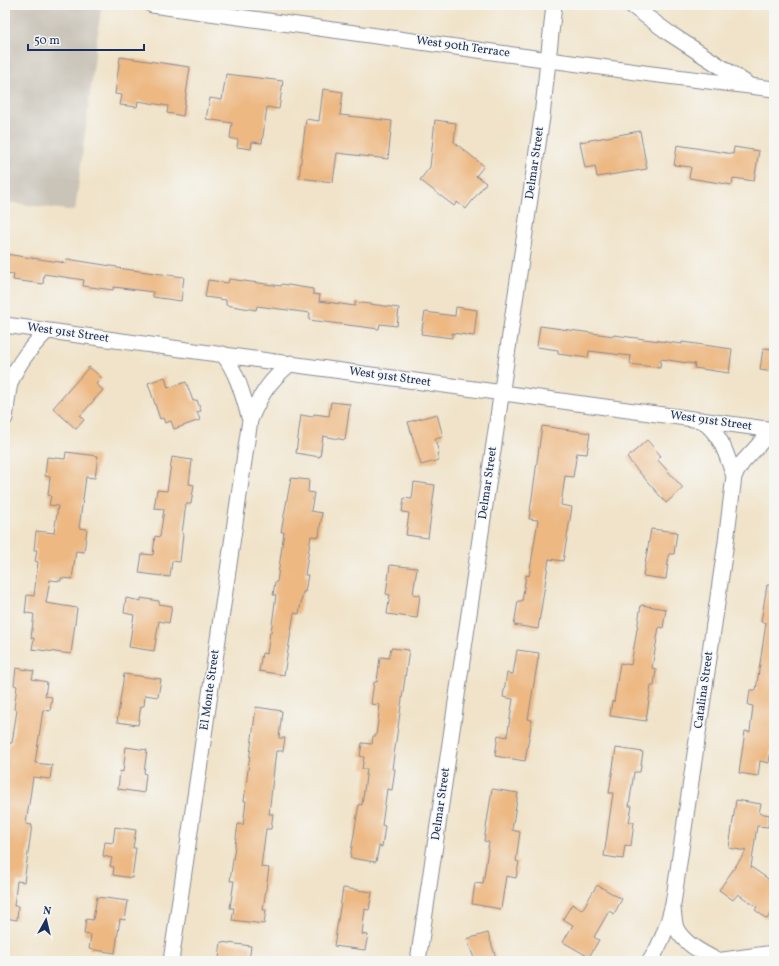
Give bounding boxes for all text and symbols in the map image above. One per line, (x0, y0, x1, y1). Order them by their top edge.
scale bar (28, 26, 144, 52)
street label: West 90th Terrace (415, 32, 511, 62)
text: 50 m (34, 33, 60, 49)
street label: Delmar Street (522, 125, 548, 201)
street label: West 91st Street (26, 319, 110, 347)
street label: West 91st Street (348, 363, 432, 391)
street label: West 91st Street (669, 407, 753, 435)
street label: Delmar Street (475, 445, 501, 521)
street label: El Monte Street (196, 649, 224, 731)
street label: Catalina Street (691, 650, 717, 730)
street label: Delmar Street (428, 766, 454, 842)
north arrow (26, 900, 66, 940)
text: N (42, 904, 52, 920)

